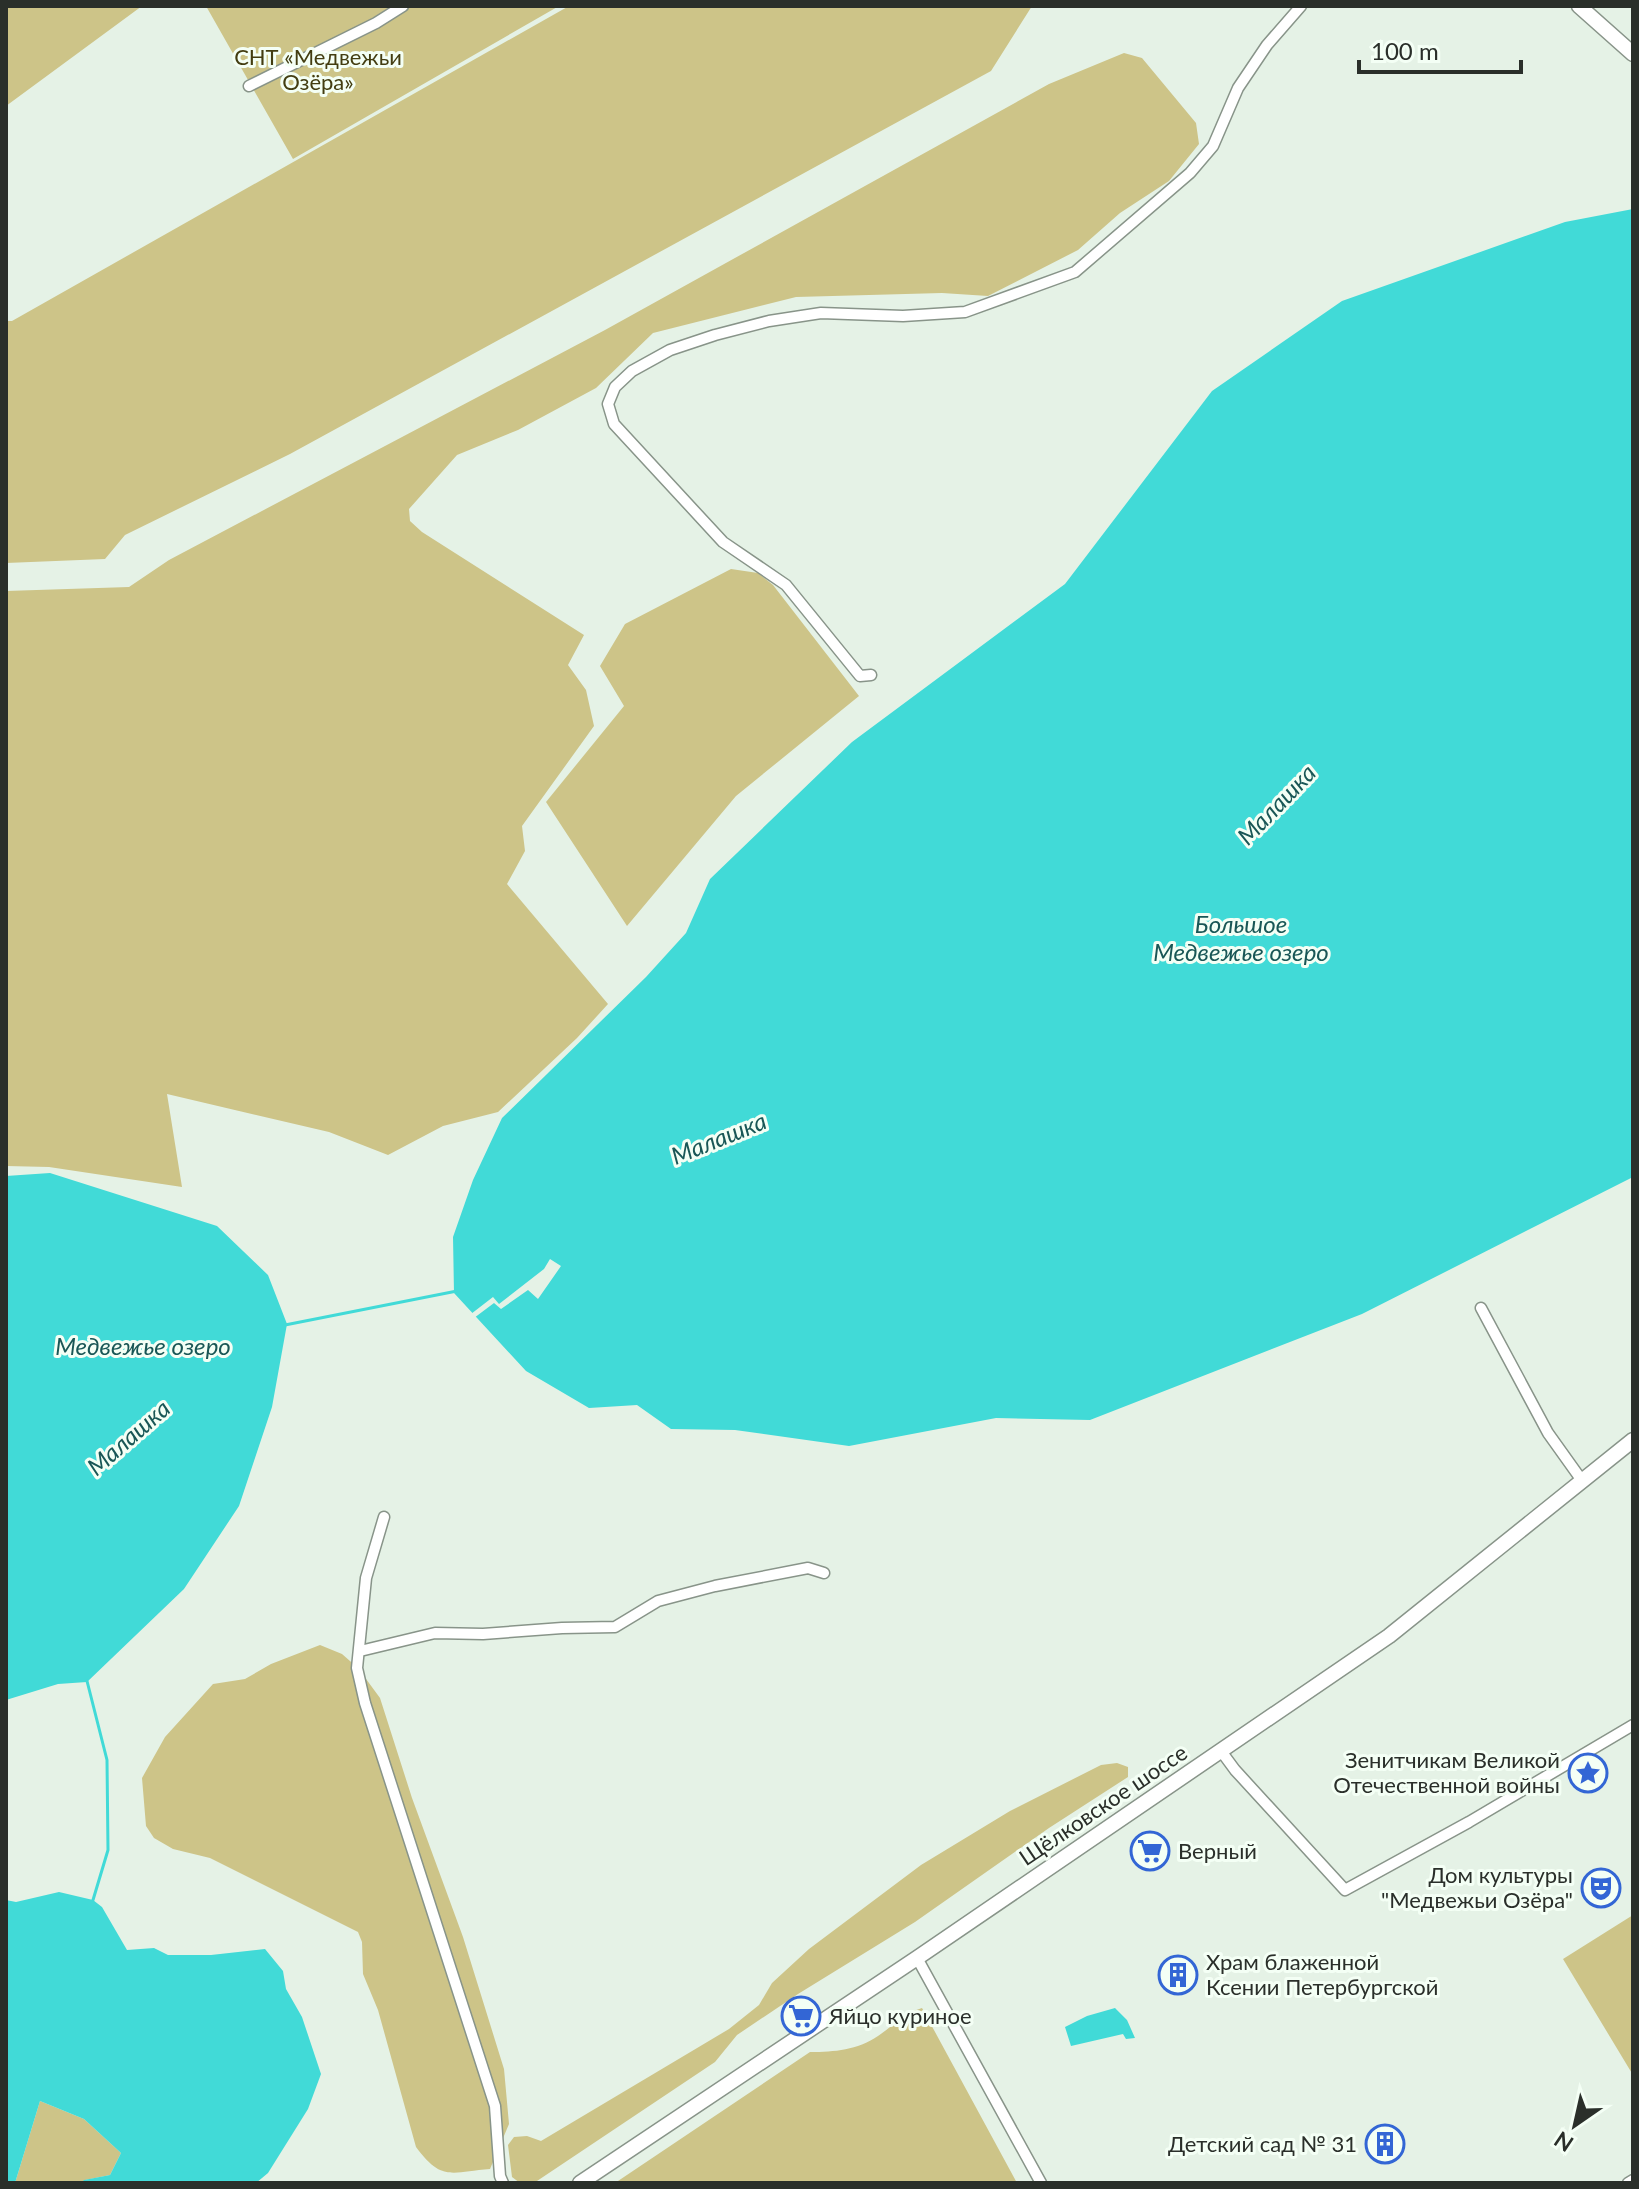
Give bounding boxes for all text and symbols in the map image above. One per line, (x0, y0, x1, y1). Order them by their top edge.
scale bar (1359, 24, 1521, 74)
text: 100 m (1371, 36, 1439, 65)
park label: СНТ «Медвежьи Озёра» (234, 43, 402, 95)
water label: Малашка (1231, 758, 1321, 850)
water label: Большое Медвежье озеро (1153, 909, 1329, 966)
water label: Малашка (667, 1105, 770, 1170)
water label: Медвежье озеро (55, 1331, 231, 1360)
water label: Малашка (81, 1393, 175, 1481)
street label: Щёлковское шоссе (1014, 1738, 1192, 1871)
place label: Зенитчикам Великой Отечественной войны (1333, 1746, 1560, 1798)
place icon: Зенитчикам Великой Отечественной войны (1567, 1752, 1609, 1794)
supermarket icon: Верный (1129, 1830, 1171, 1872)
place label: Верный (1178, 1837, 1257, 1864)
place label: Дом культуры "Медвежьи Озёра" (1381, 1861, 1573, 1913)
theatre icon: Дом культуры "Медвежьи Озёра" (1580, 1867, 1622, 1909)
place label: Храм блаженной Ксении Петербургской (1206, 1948, 1438, 2000)
building icon: Храм блаженной Ксении Петербургской (1157, 1954, 1199, 1996)
supermarket icon: Яйцо куриное (780, 1995, 822, 2037)
place label: Яйцо куриное (828, 2002, 972, 2029)
north arrow (1535, 2085, 1615, 2165)
building icon: Детский сад № 31 (1364, 2123, 1406, 2165)
text: N (1549, 2126, 1578, 2158)
place label: Детский сад № 31 (1168, 2130, 1357, 2157)

